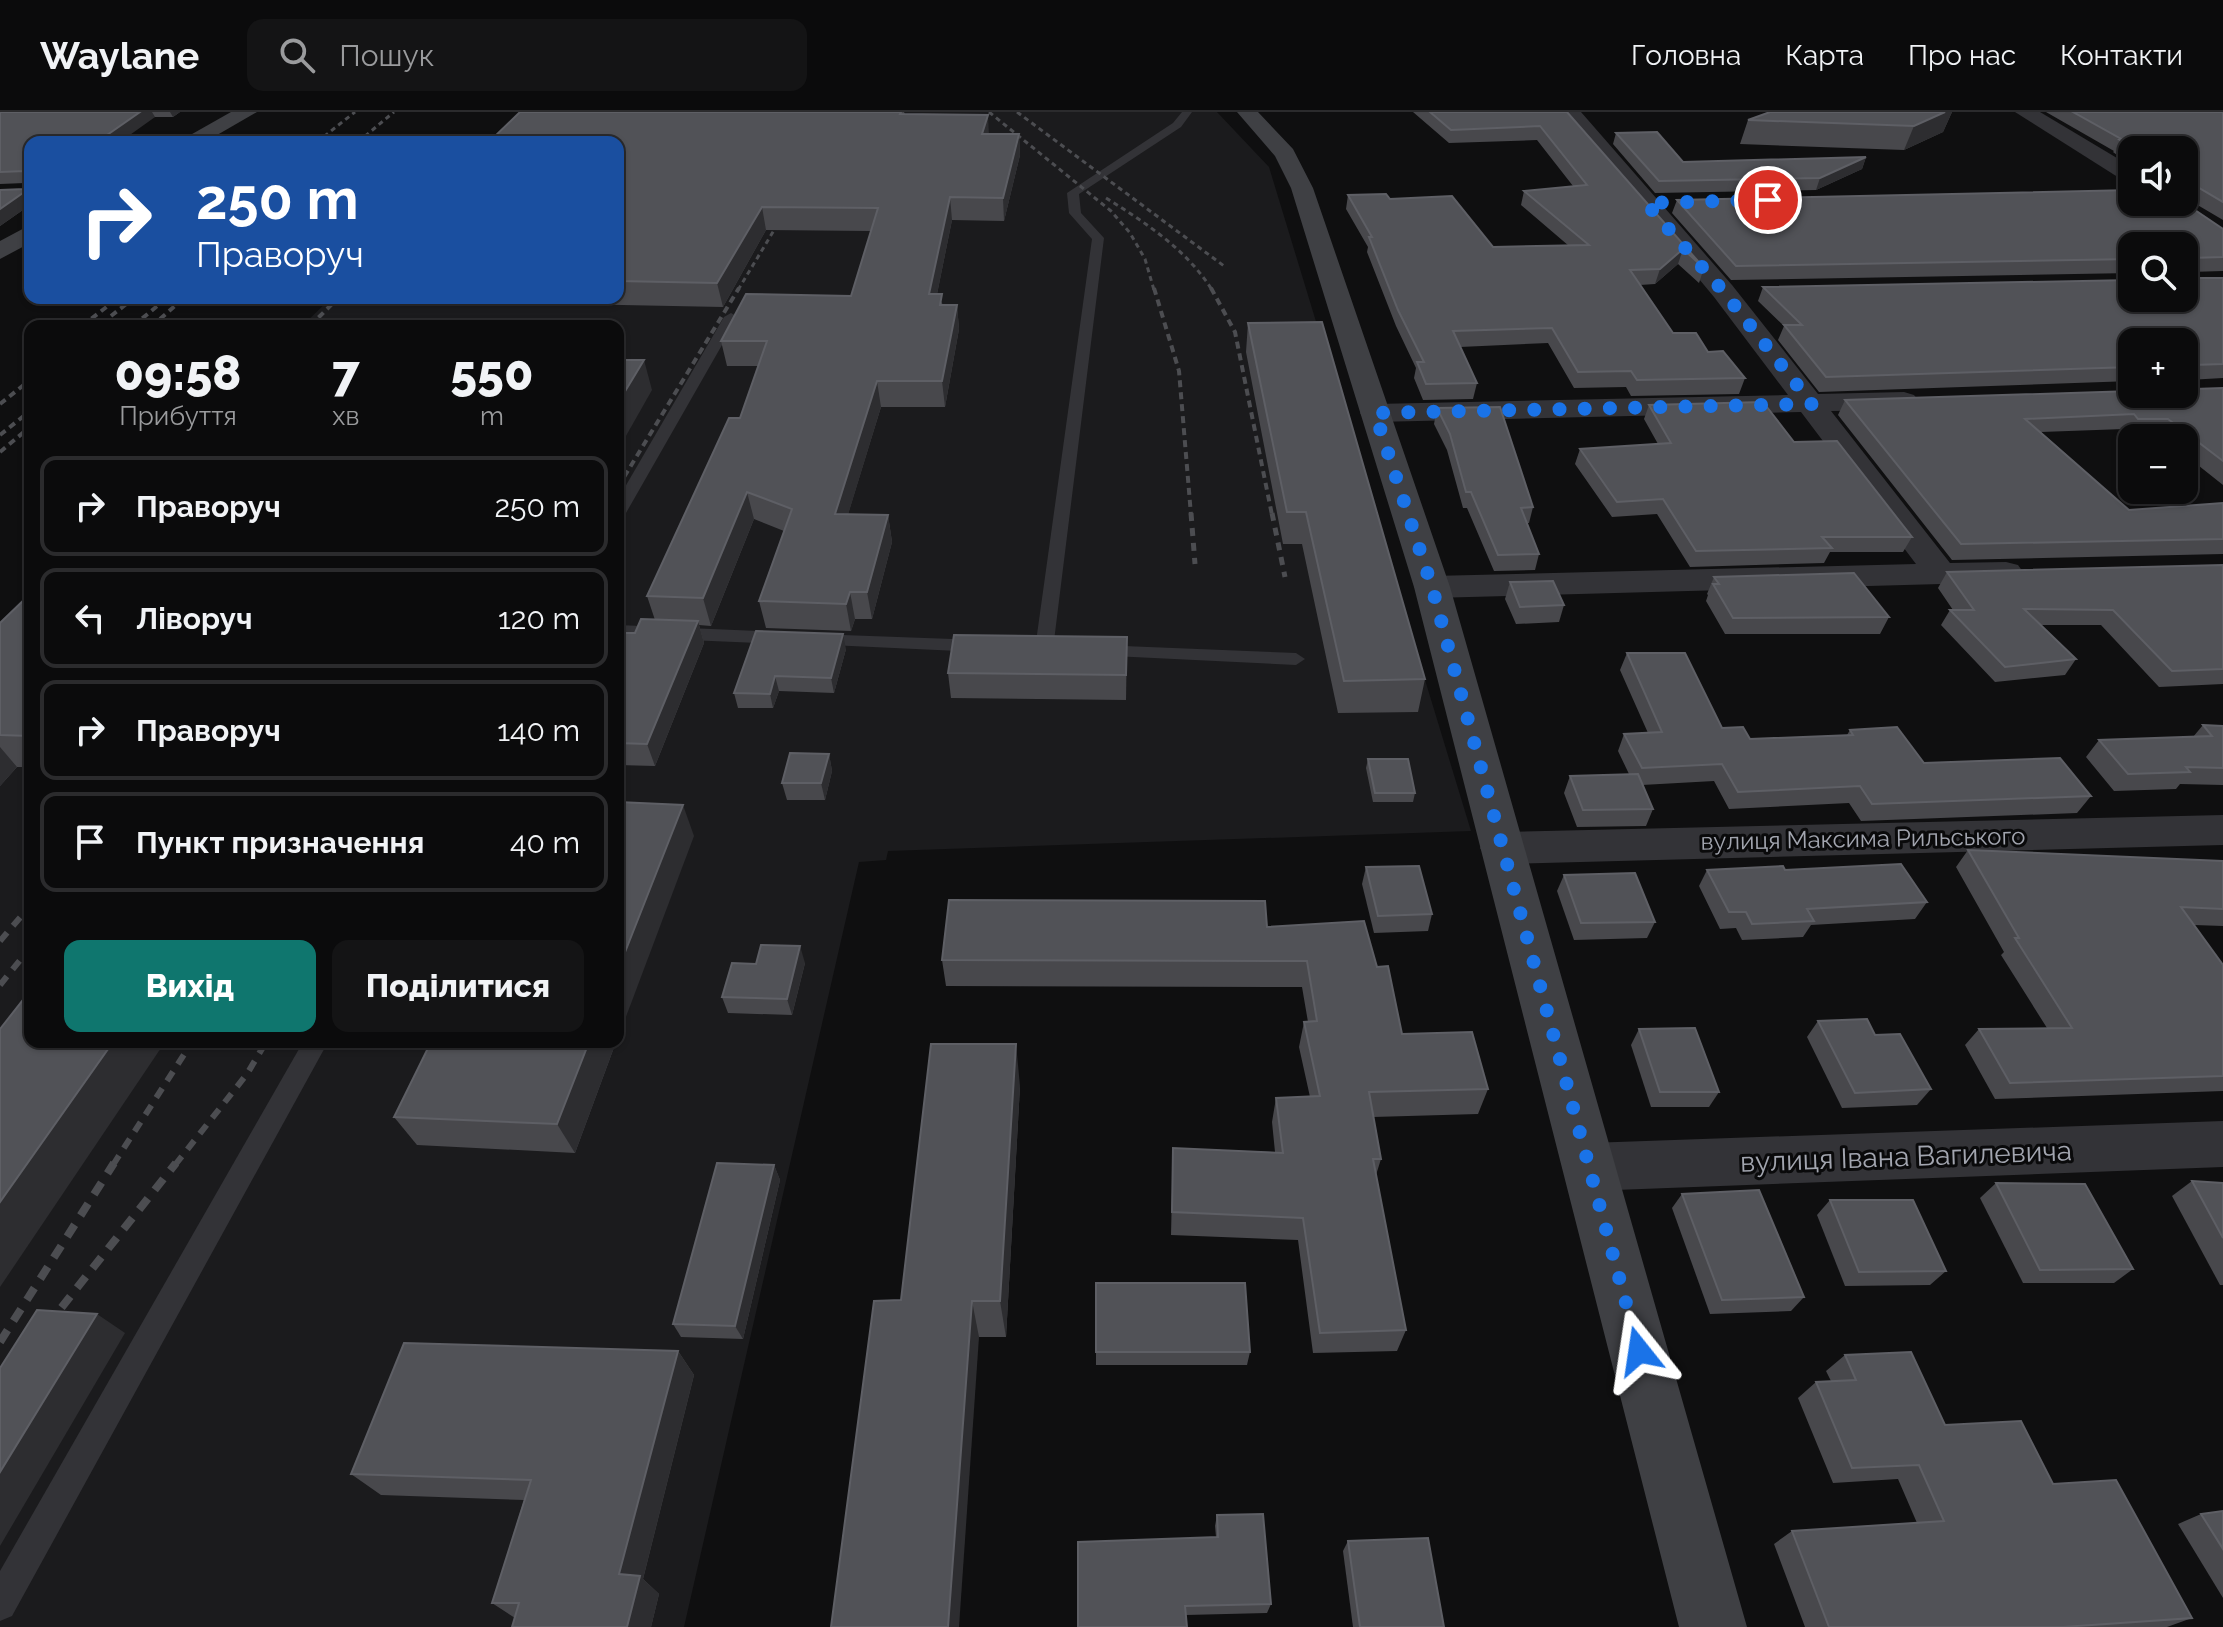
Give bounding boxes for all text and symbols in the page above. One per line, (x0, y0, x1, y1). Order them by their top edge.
search box (247, 19, 807, 91)
text: Waylane (40, 33, 199, 78)
icon: search (275, 33, 319, 77)
text: Пошук (339, 38, 434, 73)
text: Головна (1631, 39, 1741, 72)
text: Карта (1785, 39, 1864, 72)
text: Про нас (1908, 39, 2016, 72)
text: Контакти (2060, 39, 2183, 72)
map controls (2118, 136, 2198, 504)
button: sound (2118, 136, 2198, 216)
text: 250 m (196, 166, 359, 232)
pin (1734, 166, 1802, 234)
icon: right (64, 168, 168, 272)
icon: arrive (1746, 178, 1790, 222)
button: search (2118, 232, 2198, 312)
text: Праворуч (196, 233, 364, 275)
button: + (2118, 328, 2198, 408)
text: 09:58 (115, 345, 241, 401)
text: 7 (332, 345, 360, 401)
text: 550 (450, 345, 533, 401)
text: Прибуття (119, 401, 237, 431)
text: хв (332, 401, 359, 431)
text: m (480, 401, 504, 431)
button: − (2118, 424, 2198, 504)
icon: right (68, 484, 112, 528)
text: Праворуч (136, 489, 281, 524)
text: 250 m (494, 489, 580, 524)
icon: left (68, 596, 112, 640)
text: Ліворуч (136, 601, 252, 636)
text: 120 m (498, 601, 580, 636)
icon: right (68, 708, 112, 752)
text: Праворуч (136, 713, 281, 748)
text: 140 m (497, 713, 580, 748)
icon: arrive (68, 820, 112, 864)
street label: вулиця Максима Рильського (1700, 821, 2026, 856)
text: Пункт призначення (136, 825, 424, 860)
text: 40 m (510, 825, 580, 860)
button: Вихід (64, 940, 316, 1032)
button: Поділитися (332, 940, 584, 1032)
street label: вулиця Івана Вагилевича (1740, 1134, 2073, 1179)
position arrow (1597, 1309, 1681, 1393)

